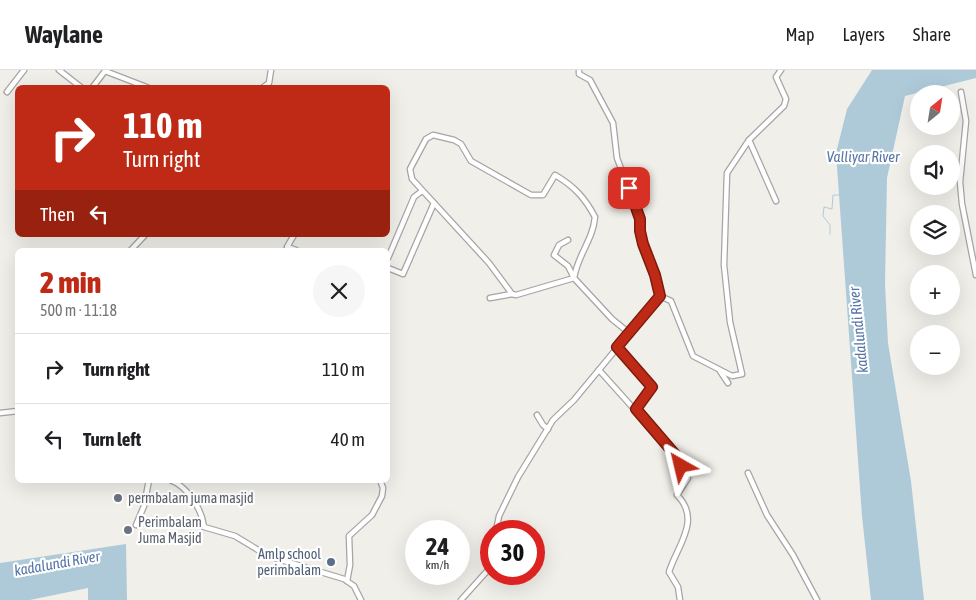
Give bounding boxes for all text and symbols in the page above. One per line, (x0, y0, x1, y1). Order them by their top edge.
text: Waylane (25, 21, 103, 48)
text: Map (785, 24, 814, 45)
text: Layers (842, 24, 885, 45)
text: Share (913, 24, 951, 45)
north arrow (910, 85, 960, 135)
map controls (910, 85, 960, 375)
icon: right (40, 105, 105, 170)
text: 110 m (123, 105, 202, 145)
button: sound (910, 145, 960, 195)
text: Turn right (123, 146, 200, 172)
water label: Valliyar River (827, 148, 900, 165)
pin (608, 167, 650, 209)
icon: arrive (615, 174, 643, 202)
icon: left (85, 200, 113, 228)
text: Then (40, 203, 75, 225)
button: layers (910, 205, 960, 255)
text: 2 min (40, 265, 101, 299)
button: close (313, 265, 365, 317)
button: + (910, 265, 960, 315)
water label: kadalundi River (845, 285, 871, 374)
text: 500 m · 11:18 (40, 301, 117, 319)
button: − (910, 325, 960, 375)
icon: right (40, 355, 68, 383)
text: Turn right (83, 358, 150, 380)
text: 110 m (322, 358, 365, 380)
icon: left (40, 425, 68, 453)
text: Turn left (83, 428, 141, 450)
text: 40 m (331, 428, 365, 450)
position arrow (654, 439, 706, 491)
place label: permbalam juma masjid (128, 490, 254, 506)
marker: permbalam juma masjid (112, 492, 124, 504)
place label: Perimbalam Juma Masjid (138, 514, 202, 546)
speed limit sign: 30 (480, 520, 545, 585)
marker: Perimbalam Juma Masjid (122, 524, 134, 536)
text: 24 (426, 532, 449, 560)
place label: Amlp school perimbalam (257, 546, 321, 578)
water label: kadalundi River (13, 547, 102, 579)
marker: Amlp school perimbalam (325, 556, 337, 568)
text: km/h (426, 558, 449, 572)

